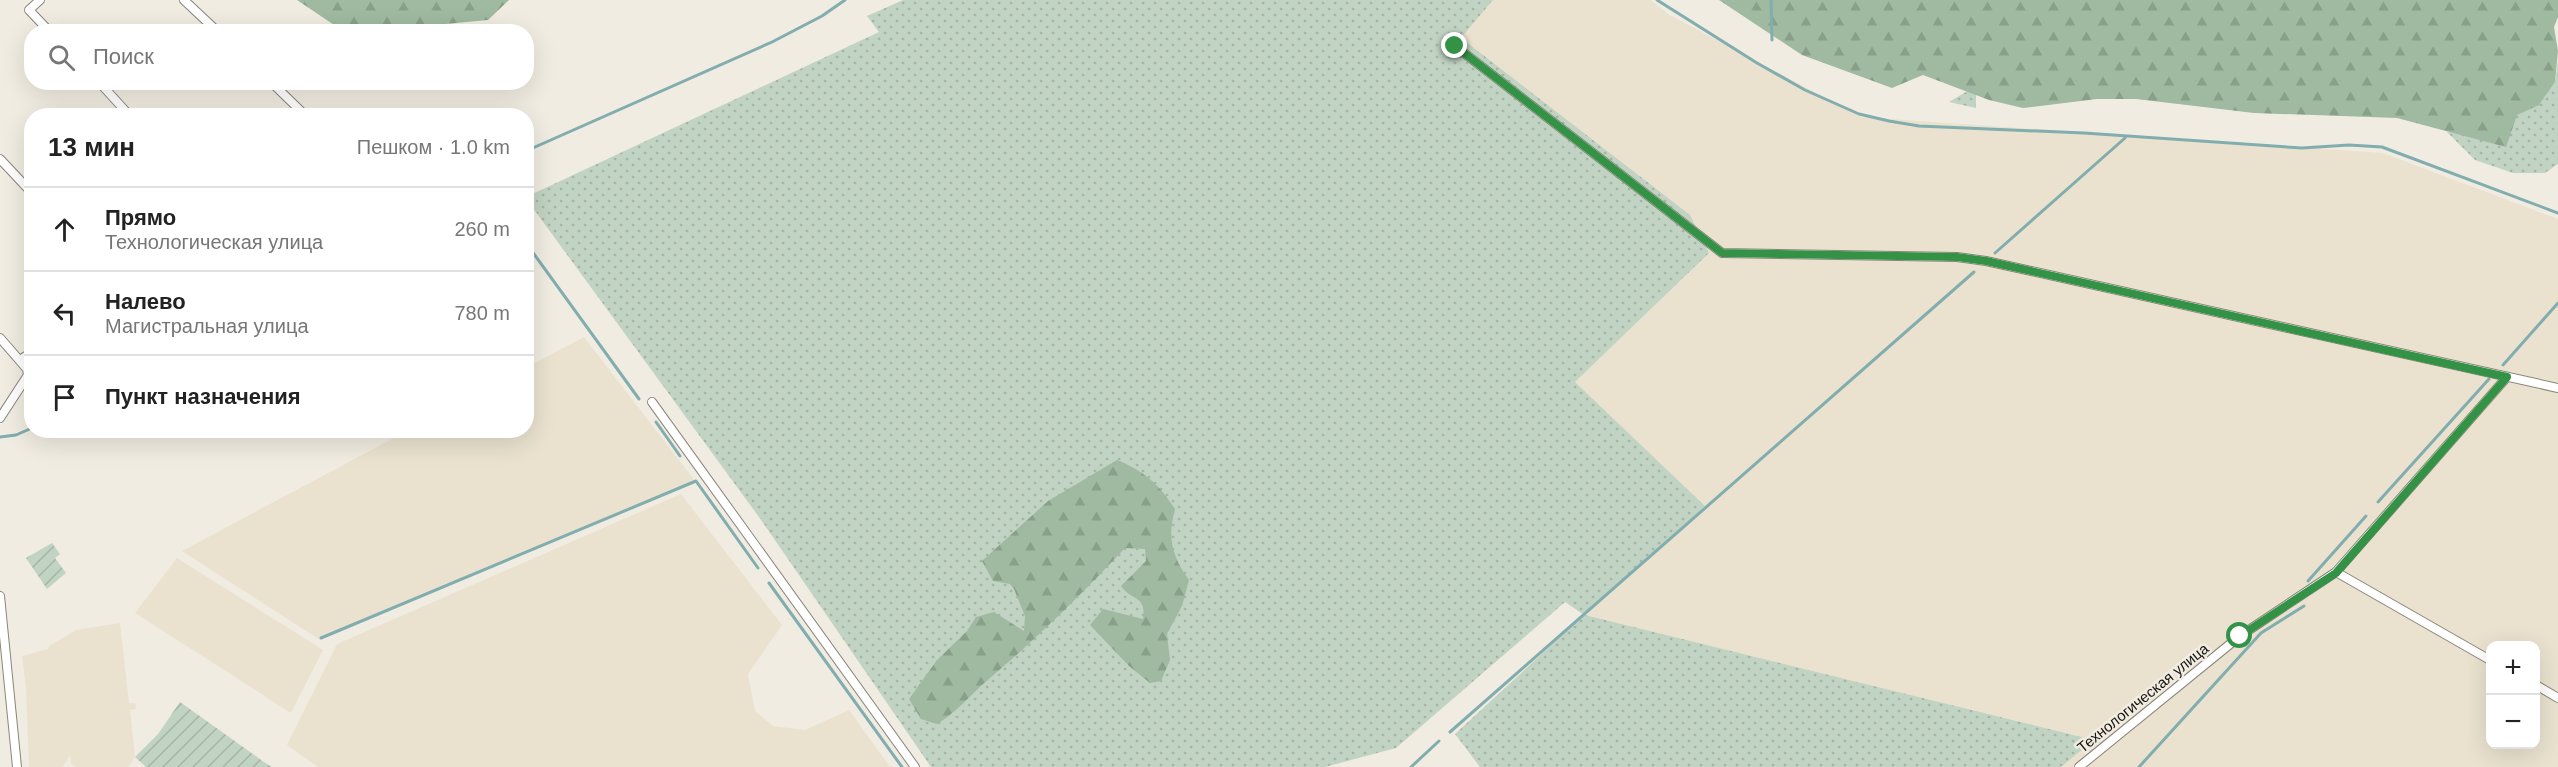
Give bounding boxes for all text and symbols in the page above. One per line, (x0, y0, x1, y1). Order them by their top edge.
search box (24, 24, 534, 90)
route end (1441, 32, 1467, 58)
icon: search (45, 41, 78, 74)
text: Поиск (93, 44, 154, 69)
text: 13 мин (48, 132, 135, 162)
text: Пешком · 1.0 km (357, 136, 510, 158)
text: Прямо (105, 205, 176, 230)
icon: ahead (48, 213, 81, 246)
text: 260 m (454, 218, 510, 240)
text: Технологическая улица (105, 231, 323, 253)
text: Налево (105, 289, 186, 314)
icon: left (48, 297, 81, 330)
text: 780 m (454, 302, 510, 324)
text: Магистральная улица (105, 315, 309, 337)
icon: arrive (48, 381, 81, 414)
text: Пункт назначения (105, 384, 301, 409)
route start (2226, 622, 2252, 648)
street label: Технологическая улица (2074, 639, 2212, 756)
map controls (2486, 641, 2540, 749)
button: + (2486, 641, 2540, 695)
button: − (2486, 695, 2540, 749)

